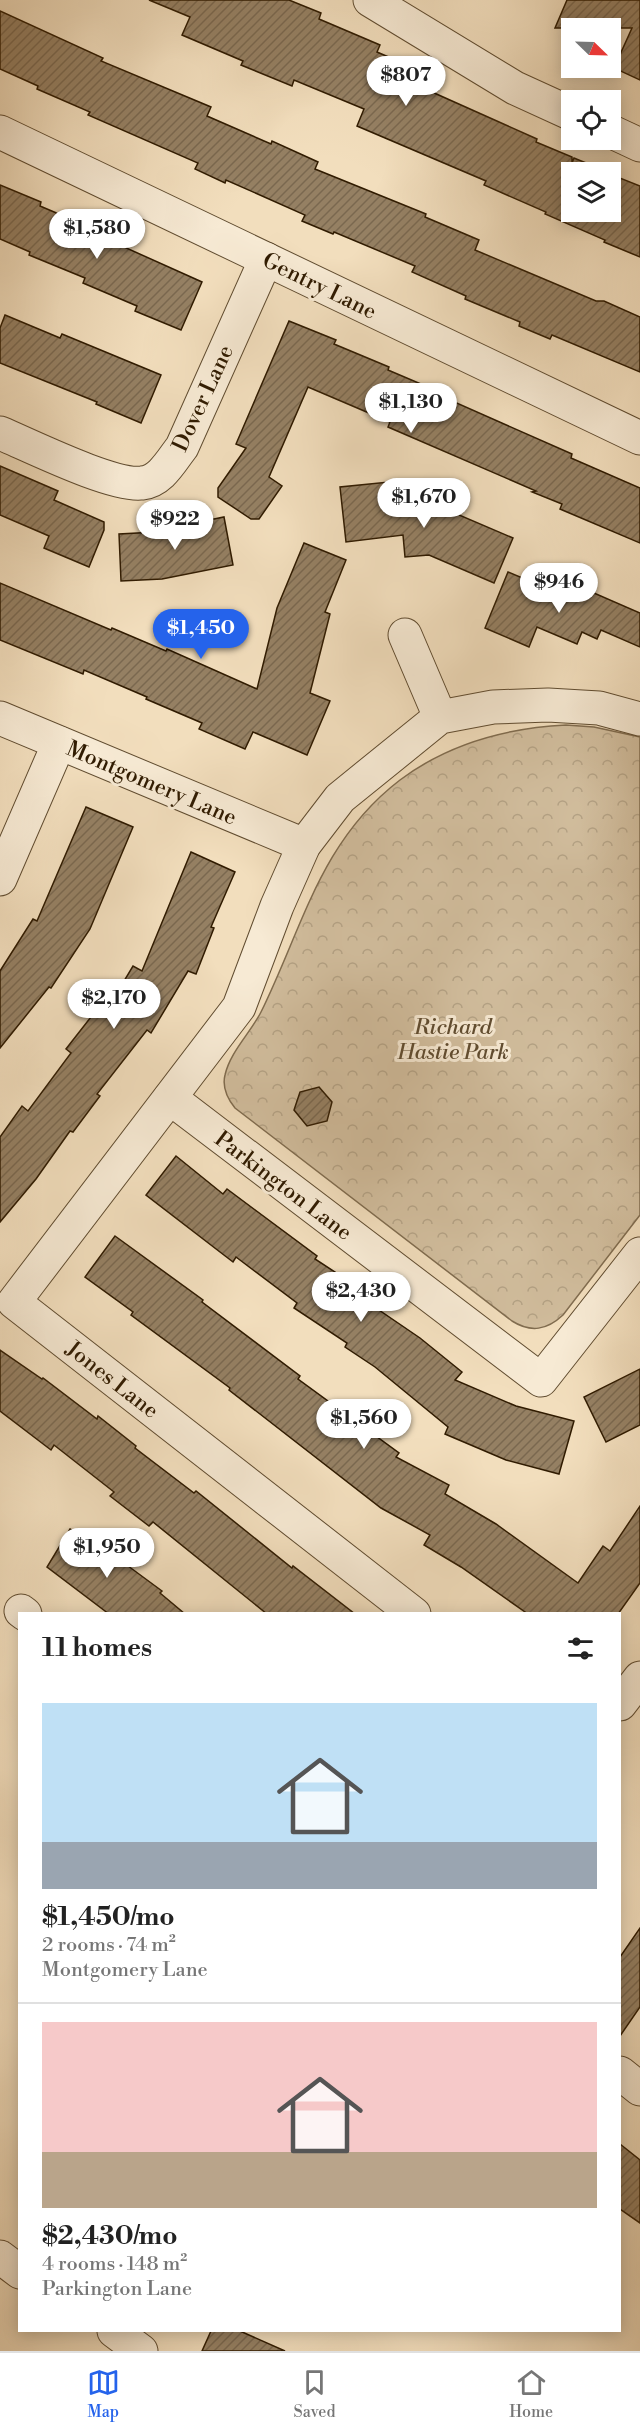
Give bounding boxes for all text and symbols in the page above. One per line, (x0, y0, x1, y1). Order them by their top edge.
north arrow (561, 18, 621, 78)
map controls (561, 18, 621, 222)
pin: $807 (370, 56, 442, 107)
text: $807 (381, 63, 431, 88)
button: locate (561, 90, 621, 150)
button: layers (561, 162, 621, 222)
pin: $1,580 (48, 209, 146, 260)
text: $1,580 (63, 216, 131, 241)
street label: Gentry Lane (258, 247, 381, 326)
street label: Dover Lane (167, 341, 240, 456)
pin: $1,130 (362, 383, 460, 434)
text: $1,130 (379, 390, 443, 415)
pin: $1,670 (375, 478, 473, 529)
text: $1,670 (391, 485, 457, 510)
pin: $922 (139, 500, 211, 551)
text: $922 (150, 507, 200, 532)
pin: $946 (523, 563, 595, 614)
text: $946 (534, 570, 584, 595)
pin: $1,450 (152, 609, 250, 660)
text: $1,450 (167, 616, 235, 641)
street label: Montgomery Lane (62, 735, 241, 831)
pin: $2,170 (65, 979, 163, 1030)
text: $2,170 (82, 986, 146, 1011)
park label: Richard Hastie Park (396, 1014, 509, 1066)
street label: Parkington Lane (209, 1126, 357, 1247)
pin: $2,430 (312, 1272, 410, 1323)
text: $2,430 (326, 1279, 396, 1304)
street label: Jones Lane (60, 1335, 164, 1425)
pin: $1,560 (315, 1399, 413, 1450)
text: $1,560 (330, 1406, 398, 1431)
pin: $1,950 (58, 1528, 156, 1579)
text: $1,950 (73, 1535, 141, 1560)
text: 11 homes (42, 1632, 152, 1664)
icon: filters (564, 1632, 597, 1665)
icon: home (266, 1742, 374, 1850)
text: $1,450/mo (42, 1901, 175, 1933)
text: 2 rooms · 74 m² (42, 1933, 176, 1958)
text: Montgomery Lane (42, 1958, 208, 1983)
icon: home (266, 2061, 374, 2169)
text: $2,430/mo (42, 2220, 178, 2252)
text: 4 rooms · 148 m² (42, 2252, 187, 2277)
text: Parkington Lane (42, 2277, 192, 2302)
tab: Map (87, 2366, 120, 2422)
tab: Saved (294, 2366, 336, 2422)
tab: Home (509, 2366, 553, 2422)

